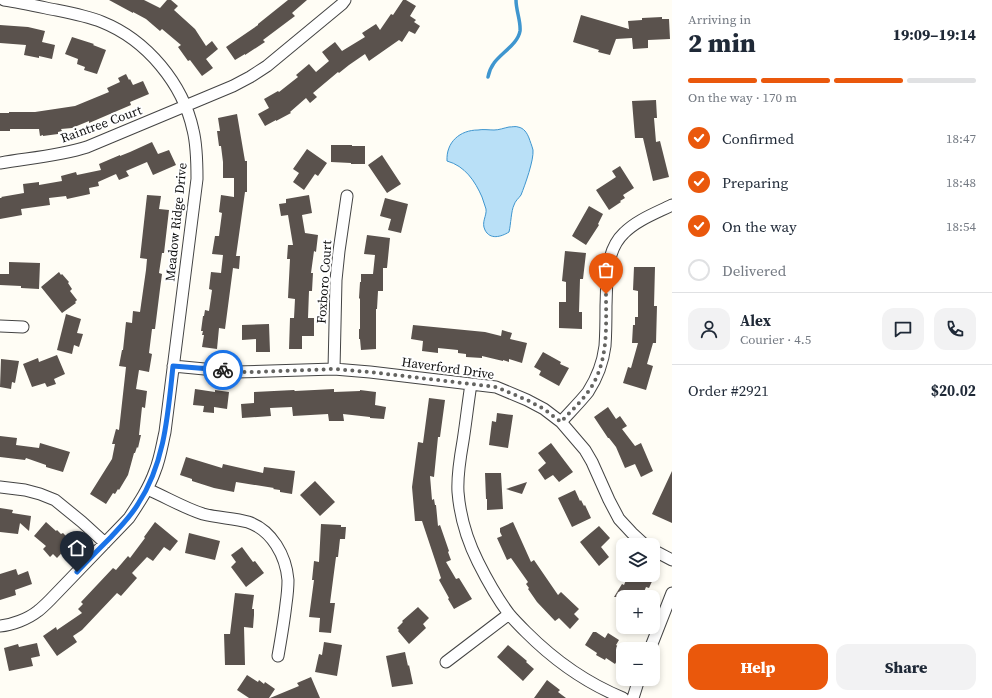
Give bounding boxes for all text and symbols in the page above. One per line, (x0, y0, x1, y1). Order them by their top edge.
text: Arriving in (688, 11, 751, 28)
text: 19:09–19:14 (893, 24, 976, 45)
text: 2 min (688, 25, 756, 61)
text: On the way · 170 m (688, 89, 797, 106)
street label: Raintree Court (58, 101, 145, 147)
icon: check (688, 127, 710, 149)
text: Confirmed (722, 128, 794, 149)
text: 18:47 (946, 130, 976, 147)
street label: Meadow Ridge Drive (161, 161, 191, 282)
icon: check (688, 171, 710, 193)
text: Preparing (722, 172, 788, 193)
text: 18:48 (946, 174, 976, 191)
icon: check (688, 215, 710, 237)
text: On the way (722, 216, 797, 237)
text: 18:54 (946, 218, 976, 235)
street label: Foxboro Court (313, 239, 335, 324)
pin (589, 253, 623, 294)
icon: bag (595, 259, 617, 281)
text: Delivered (722, 260, 786, 281)
button: person (688, 308, 730, 350)
button: chat (882, 308, 924, 350)
button: phone (934, 308, 976, 350)
text: Alex (740, 310, 771, 331)
text: Courier · 4.5 (740, 331, 811, 348)
courier (203, 350, 243, 390)
street label: Haverford Drive (401, 353, 496, 383)
icon: bike (212, 359, 234, 381)
text: Order #2921 (688, 380, 769, 401)
text: $20.02 (931, 380, 976, 401)
pin (60, 531, 94, 572)
icon: home (66, 537, 88, 559)
map controls (616, 538, 660, 686)
button: layers (616, 538, 660, 582)
button: + (616, 590, 660, 634)
button: − (616, 642, 660, 686)
button: Help (688, 644, 828, 690)
button: Share (836, 644, 976, 690)

